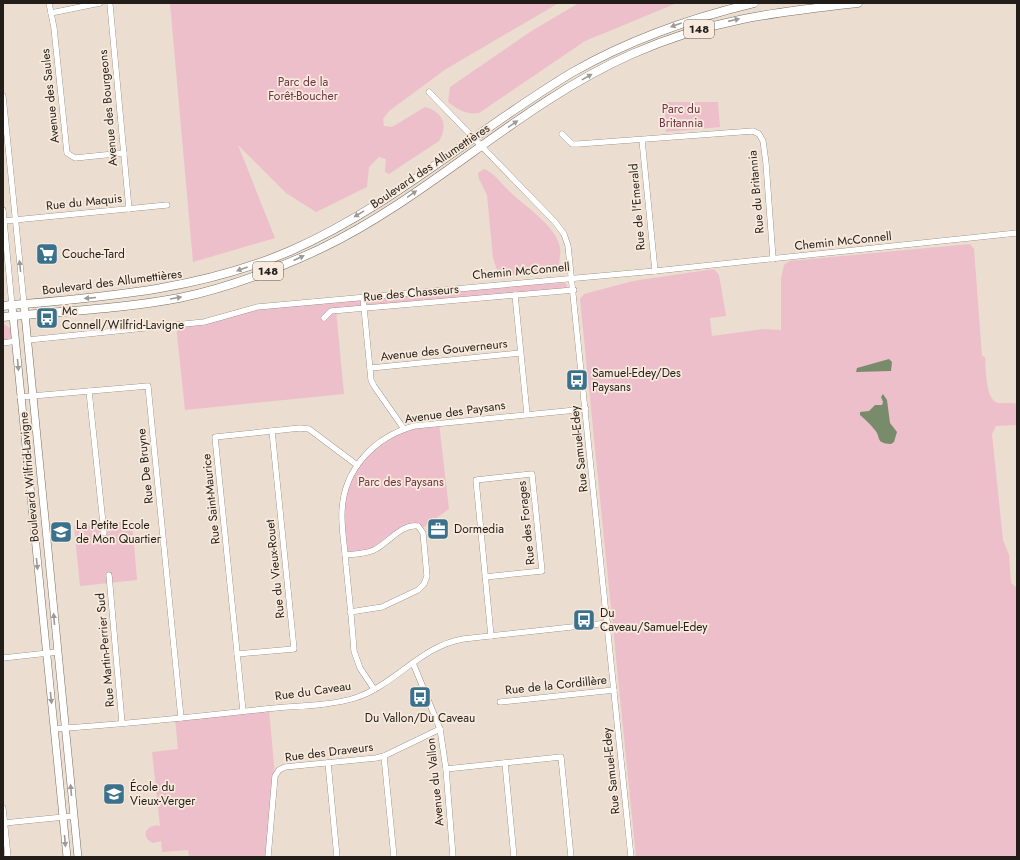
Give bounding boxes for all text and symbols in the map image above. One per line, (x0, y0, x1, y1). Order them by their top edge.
one-way arrow (728, 16, 740, 22)
road number: 148 (684, 20, 714, 38)
one-way arrow (669, 23, 681, 29)
street label: Avenue des Saules (36, 48, 64, 144)
street label: Avenue des Bourgeons (94, 49, 122, 167)
park label: Parc de la Forêt-Boucher (268, 73, 339, 105)
one-way arrow (581, 74, 593, 80)
park label: Parc du Britannia (659, 100, 703, 132)
street label: Boulevard des Allumettières (367, 119, 493, 213)
one-way arrow (508, 120, 518, 128)
street label: Rue du Britannia (743, 149, 769, 234)
street label: Rue de l'Emerald (624, 163, 650, 251)
street label: Rue du Maquis (45, 189, 123, 215)
one-way arrow (406, 190, 417, 198)
one-way arrow (353, 211, 365, 218)
street label: Chemin McConnell (794, 227, 892, 255)
supermarket icon: Couche-Tard (34, 241, 60, 267)
place label: Couche-Tard (62, 245, 125, 263)
one-way arrow (293, 255, 305, 261)
street label: Chemin McConnell (472, 258, 570, 284)
one-way arrow (17, 260, 23, 272)
road number: 148 (253, 262, 283, 280)
street label: Boulevard des Allumettières (41, 264, 183, 300)
one-way arrow (235, 267, 247, 273)
street label: Rue des Chasseurs (363, 280, 460, 306)
one-way arrow (84, 295, 96, 302)
one-way arrow (169, 295, 182, 301)
place label: Mc Connell/Wilfrid-Lavigne (62, 302, 184, 334)
bus stop icon: Mc Connell/Wilfrid-Lavigne (34, 305, 60, 331)
street label: Avenue des Gouverneurs (380, 334, 509, 366)
one-way arrow (14, 359, 21, 371)
place label: Samuel-Edey/Des Paysans (592, 364, 681, 396)
bus stop icon: Samuel-Edey/Des Paysans (564, 367, 590, 393)
street label: Avenue des Paysans (404, 396, 507, 428)
street label: Rue Samuel-Edey (565, 404, 592, 493)
street label: Boulevard Wilfrid-Lavigne (14, 411, 44, 543)
street label: Rue De Bruyne (132, 427, 158, 505)
street label: Rue Saint-Maurice (197, 453, 225, 545)
park label: Parc des Paysans (358, 473, 444, 491)
street label: Rue des Forages (513, 480, 539, 566)
place label: La Petite Ecole de Mon Quartier (76, 516, 162, 548)
office icon: Dormedia (425, 516, 451, 542)
school or university icon: La Petite Ecole de Mon Quartier (48, 519, 74, 545)
street label: Rue du Vieux-Rouet (261, 519, 289, 619)
place label: Dormedia (454, 520, 504, 538)
one-way arrow (34, 558, 41, 570)
street label: Rue Martin-Perrier Sud (91, 592, 119, 708)
place label: Du Caveau/Samuel-Edey (600, 604, 708, 636)
bus stop icon: Du Caveau/Samuel-Edey (571, 607, 597, 633)
one-way arrow (51, 613, 57, 625)
street label: Rue de la Cordillère (504, 671, 608, 699)
street label: Rue du Caveau (274, 677, 352, 705)
bus stop icon: Du Vallon/Du Caveau (407, 684, 433, 710)
one-way arrow (48, 692, 54, 704)
place label: Du Vallon/Du Caveau (365, 709, 475, 727)
street label: Rue Samuel-Edey (597, 726, 624, 815)
street label: Avenue du Vallon (421, 737, 449, 827)
street label: Rue des Draveurs (284, 738, 374, 766)
place label: École du Vieux-Verger (130, 778, 196, 810)
school or university icon: École du Vieux-Verger (101, 781, 127, 807)
one-way arrow (68, 784, 75, 796)
one-way arrow (62, 835, 69, 847)

